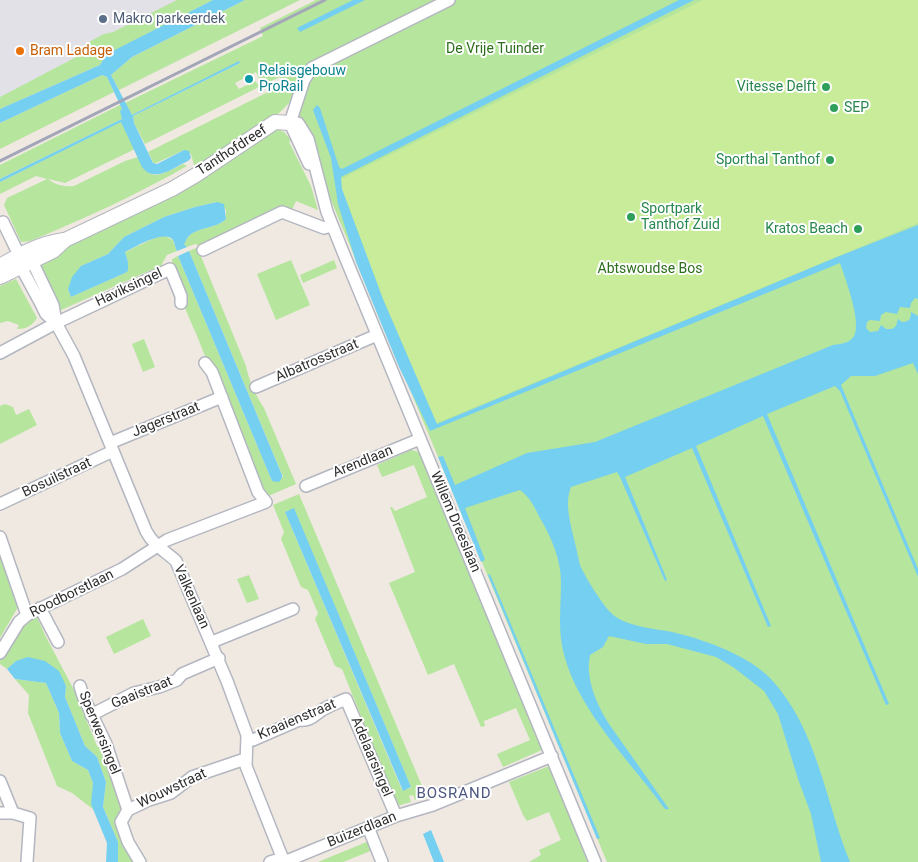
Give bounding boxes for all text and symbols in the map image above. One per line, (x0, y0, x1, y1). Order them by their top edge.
place label: Makro parkeerdek (113, 11, 225, 27)
marker: Makro parkeerdek (97, 13, 109, 25)
park label: De Vrije Tuinder (446, 41, 544, 57)
place label: Bram Ladage (30, 43, 113, 59)
marker: Bram Ladage (14, 45, 26, 57)
place label: Relaisgebouw ProRail (259, 63, 346, 95)
marker: Relaisgebouw ProRail (243, 73, 255, 85)
place label: Vitesse Delft (737, 79, 816, 95)
marker: Vitesse Delft (820, 81, 832, 93)
place label: SEP (844, 100, 869, 116)
marker: SEP (828, 102, 840, 114)
street label: Tanthofdreef (194, 122, 270, 180)
place label: Sporthal Tanthof (716, 152, 820, 168)
marker: Sporthal Tanthof (824, 154, 836, 166)
place label: Sportpark Tanthof Zuid (641, 201, 720, 233)
marker: Sportpark Tanthof Zuid (625, 211, 637, 223)
place label: Kratos Beach (765, 221, 848, 237)
marker: Kratos Beach (852, 223, 864, 235)
park label: Abtswoudse Bos (598, 261, 702, 277)
street label: Haviksingel (93, 265, 165, 311)
street label: Albatrosstraat (273, 336, 361, 386)
street label: Jagerstraat (130, 399, 202, 441)
street label: Arendlaan (331, 442, 395, 482)
street label: Bosuilstraat (20, 455, 94, 501)
street label: Willem Dreeslaan (426, 469, 484, 575)
street label: Valkenlaan (169, 562, 213, 632)
street label: Roodborstlaan (27, 566, 117, 622)
street label: Gaaistraat (109, 673, 175, 713)
street label: Sperwersingel (75, 689, 123, 777)
street label: Kraaienstraat (255, 696, 339, 744)
street label: Adelaarsingel (347, 715, 395, 799)
street label: Wouwstraat (135, 766, 209, 812)
district label: BOSRAND (416, 785, 492, 803)
street label: Buizerdlaan (325, 809, 399, 851)

